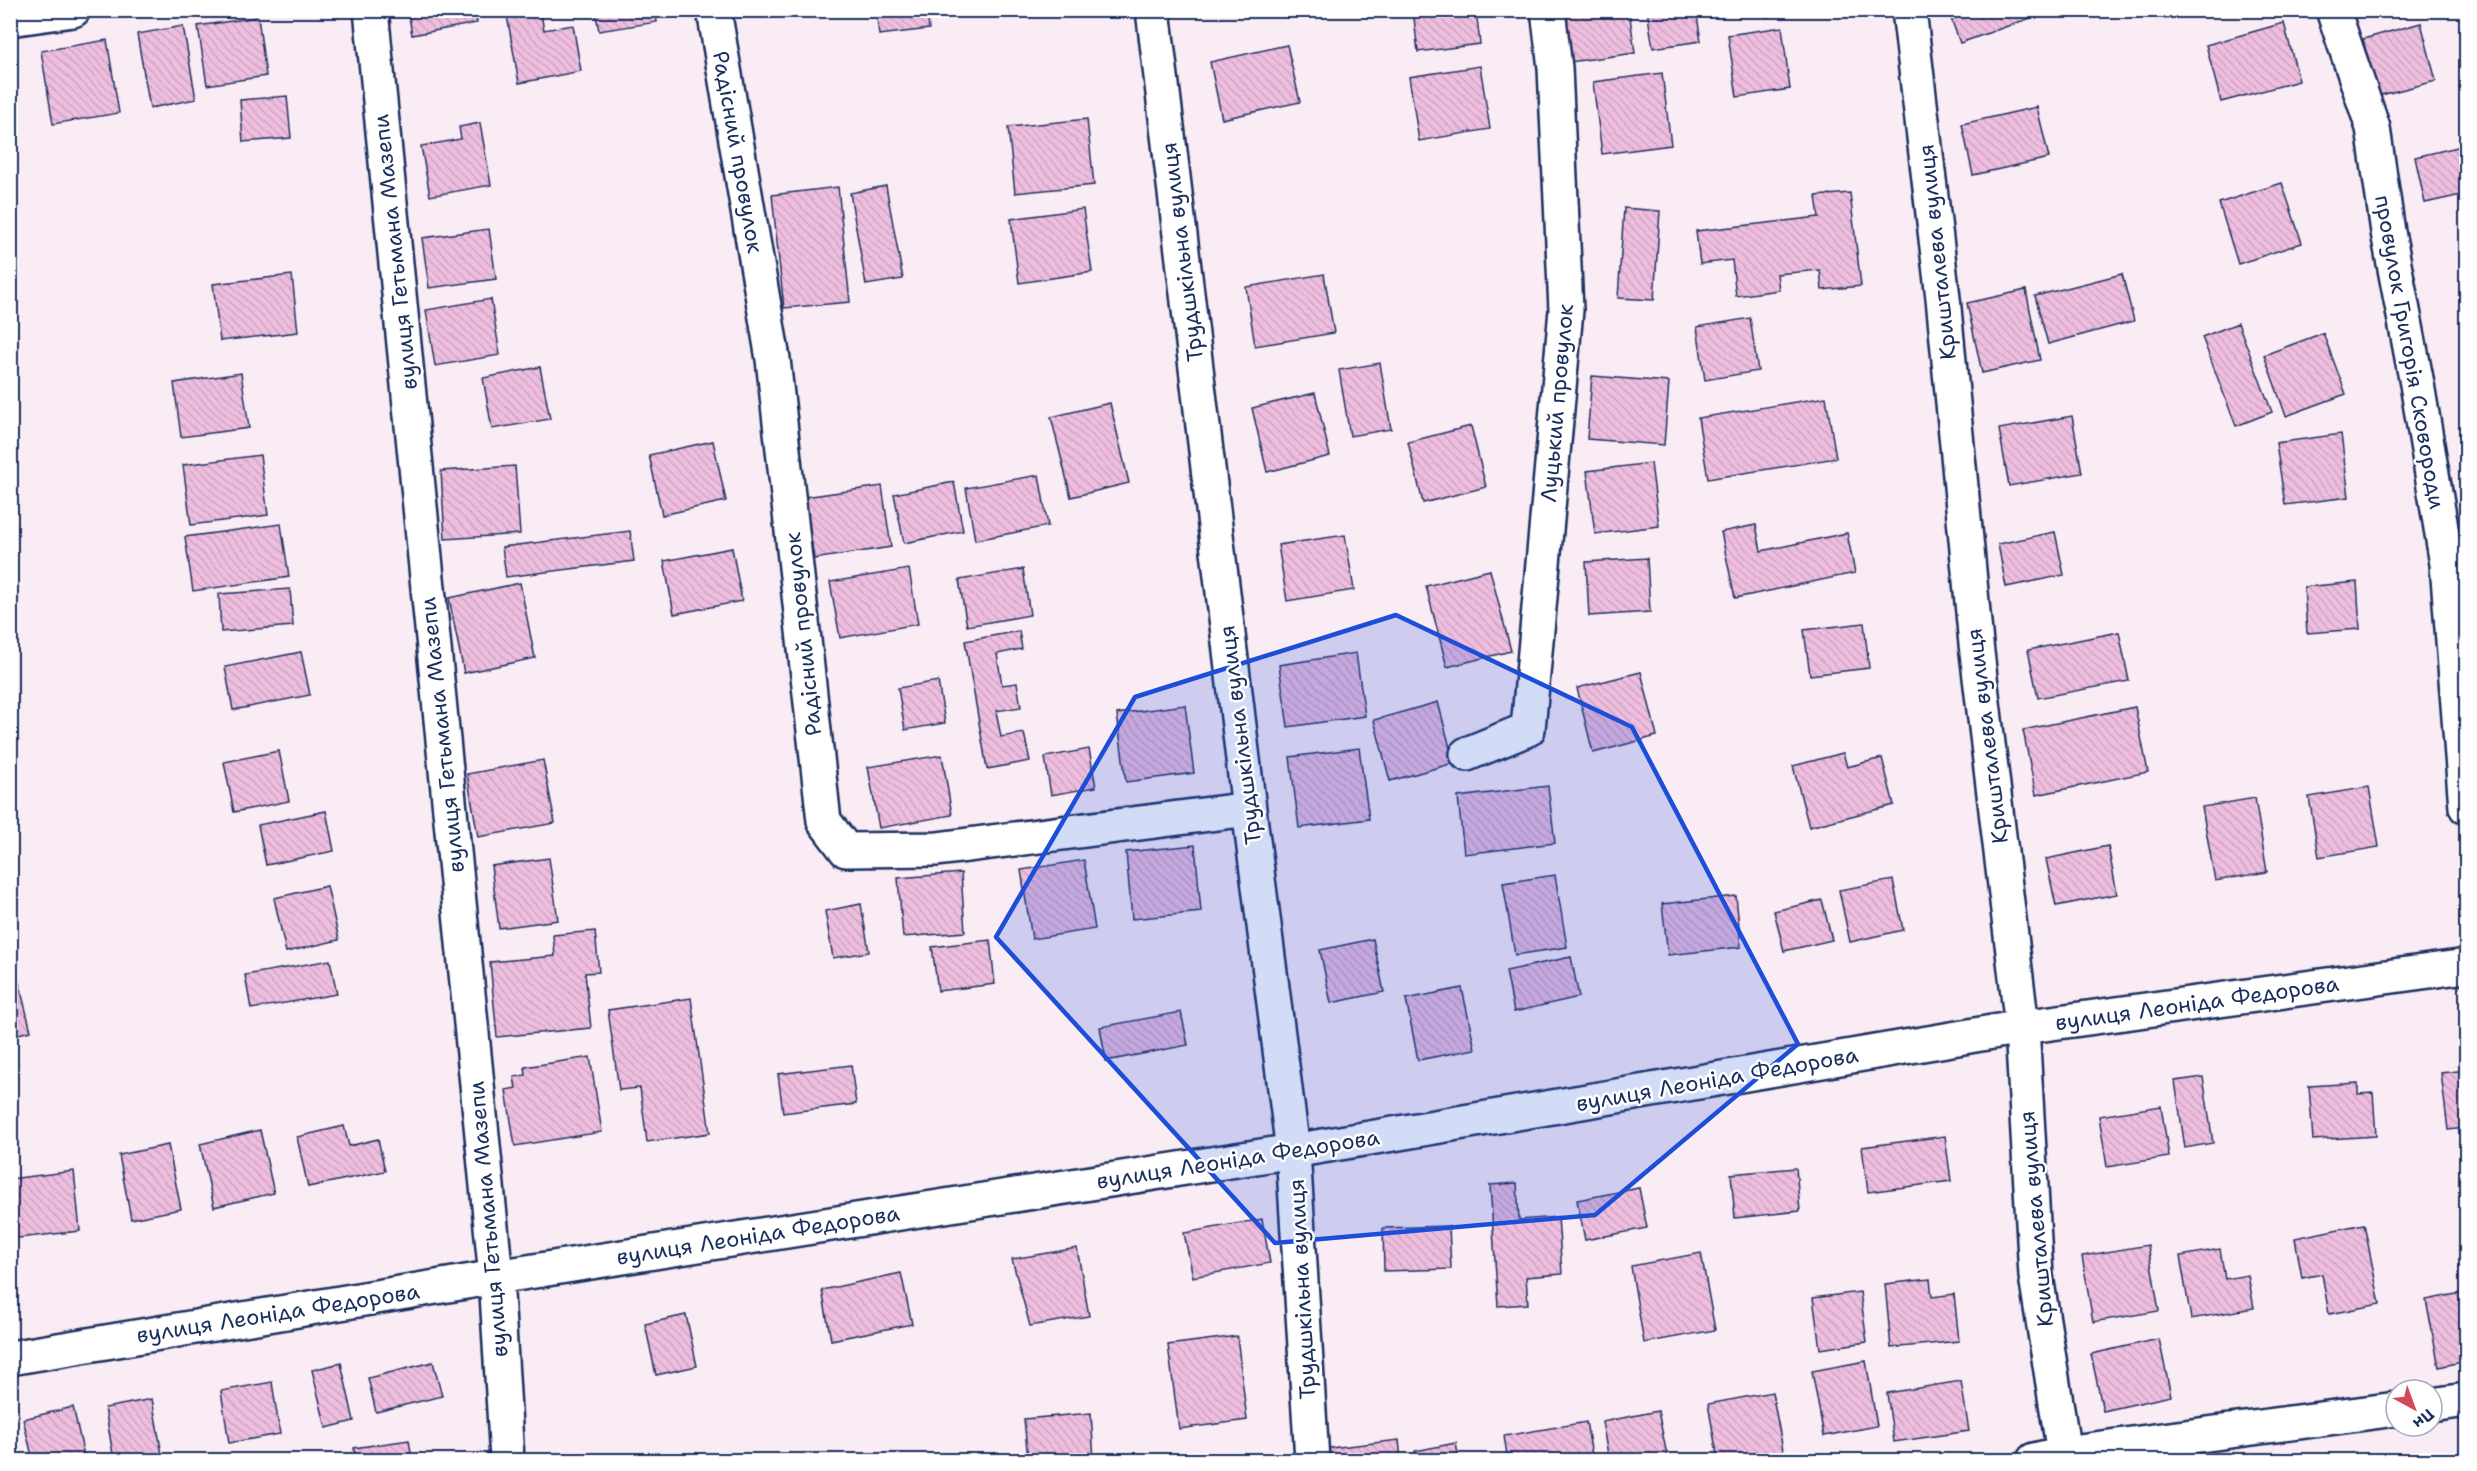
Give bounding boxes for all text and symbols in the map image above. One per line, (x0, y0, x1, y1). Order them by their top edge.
street label: Радісний провулок (706, 49, 770, 256)
street label: вулиця Гетьмана Мазепи (366, 113, 424, 391)
street label: Трудшкільна вулиця (1154, 141, 1210, 363)
street label: Кришталева вулиця (1911, 143, 1963, 361)
street label: провулок Григорія Сковороди (2368, 193, 2452, 511)
street label: Луцький провулок (1534, 302, 1580, 503)
street label: Радісний провулок (778, 530, 828, 737)
street label: вулиця Гетьмана Мазепи (413, 596, 471, 874)
street label: Трудшкільна вулиця (1212, 624, 1268, 846)
street label: Кришталева вулиця (1959, 627, 2015, 845)
street label: вулиця Леоніда Федорова (2053, 969, 2341, 1037)
street label: вулиця Леоніда Федорова (1574, 1040, 1861, 1118)
street label: вулиця Гетьмана Мазепи (461, 1080, 515, 1358)
street label: Кришталева вулиця (2012, 1110, 2060, 1328)
street label: вулиця Леоніда Федорова (1094, 1122, 1382, 1196)
street label: Трудшкільна вулиця (1282, 1178, 1322, 1400)
street label: вулиця Леоніда Федорова (614, 1198, 902, 1272)
street label: вулиця Леоніда Федорова (134, 1276, 422, 1350)
north arrow (2384, 1378, 2444, 1438)
text: Пн (2409, 1404, 2438, 1434)

